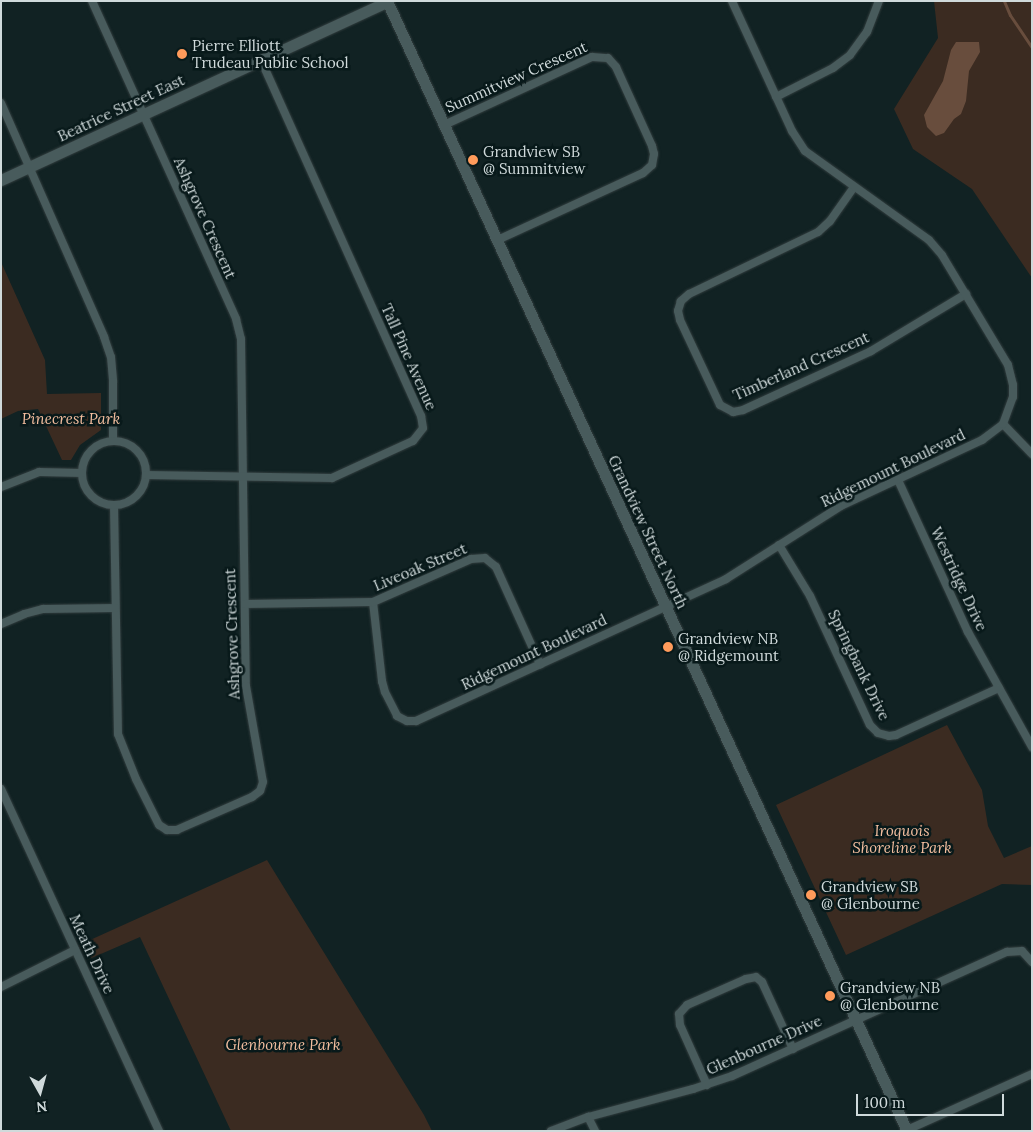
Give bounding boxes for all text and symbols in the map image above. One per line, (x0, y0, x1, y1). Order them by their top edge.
place label: Pierre Elliott Trudeau Public School (192, 36, 349, 71)
street label: Summitview Crescent (442, 38, 590, 116)
marker: Pierre Elliott Trudeau Public School (176, 48, 188, 60)
street label: Beatrice Street East (55, 71, 187, 145)
place label: Grandview SB @ Summitview (483, 142, 585, 177)
street label: Ashgrove Crescent (170, 154, 240, 282)
marker: Grandview SB @ Summitview (467, 154, 479, 166)
street label: Tall Pine Avenue (377, 301, 441, 413)
street label: Timberland Crescent (730, 328, 872, 404)
park label: Pinecrest Park (22, 410, 120, 428)
street label: Ridgemount Boulevard (818, 425, 968, 511)
street label: Grandview Street North (604, 452, 692, 612)
street label: Westridge Drive (927, 524, 991, 634)
street label: Liveoak Street (371, 539, 469, 595)
street label: Ashgrove Crescent (221, 568, 243, 700)
street label: Springbank Drive (824, 607, 894, 723)
street label: Ridgemount Boulevard (458, 610, 610, 694)
place label: Grandview NB @ Ridgemount (678, 629, 779, 664)
marker: Grandview NB @ Ridgemount (662, 641, 674, 653)
park label: Iroquois Shoreline Park (852, 821, 952, 856)
place label: Grandview SB @ Glenbourne (821, 877, 920, 912)
marker: Grandview SB @ Glenbourne (805, 889, 817, 901)
street label: Meath Drive (66, 911, 118, 997)
place label: Grandview NB @ Glenbourne (840, 978, 940, 1013)
marker: Grandview NB @ Glenbourne (824, 990, 836, 1002)
street label: Glenbourne Drive (704, 1011, 824, 1079)
park label: Glenbourne Park (226, 1036, 340, 1054)
north arrow (15, 1067, 65, 1117)
scale bar (858, 1084, 1006, 1116)
text: 100 m (864, 1093, 905, 1112)
text: N (35, 1097, 48, 1116)

